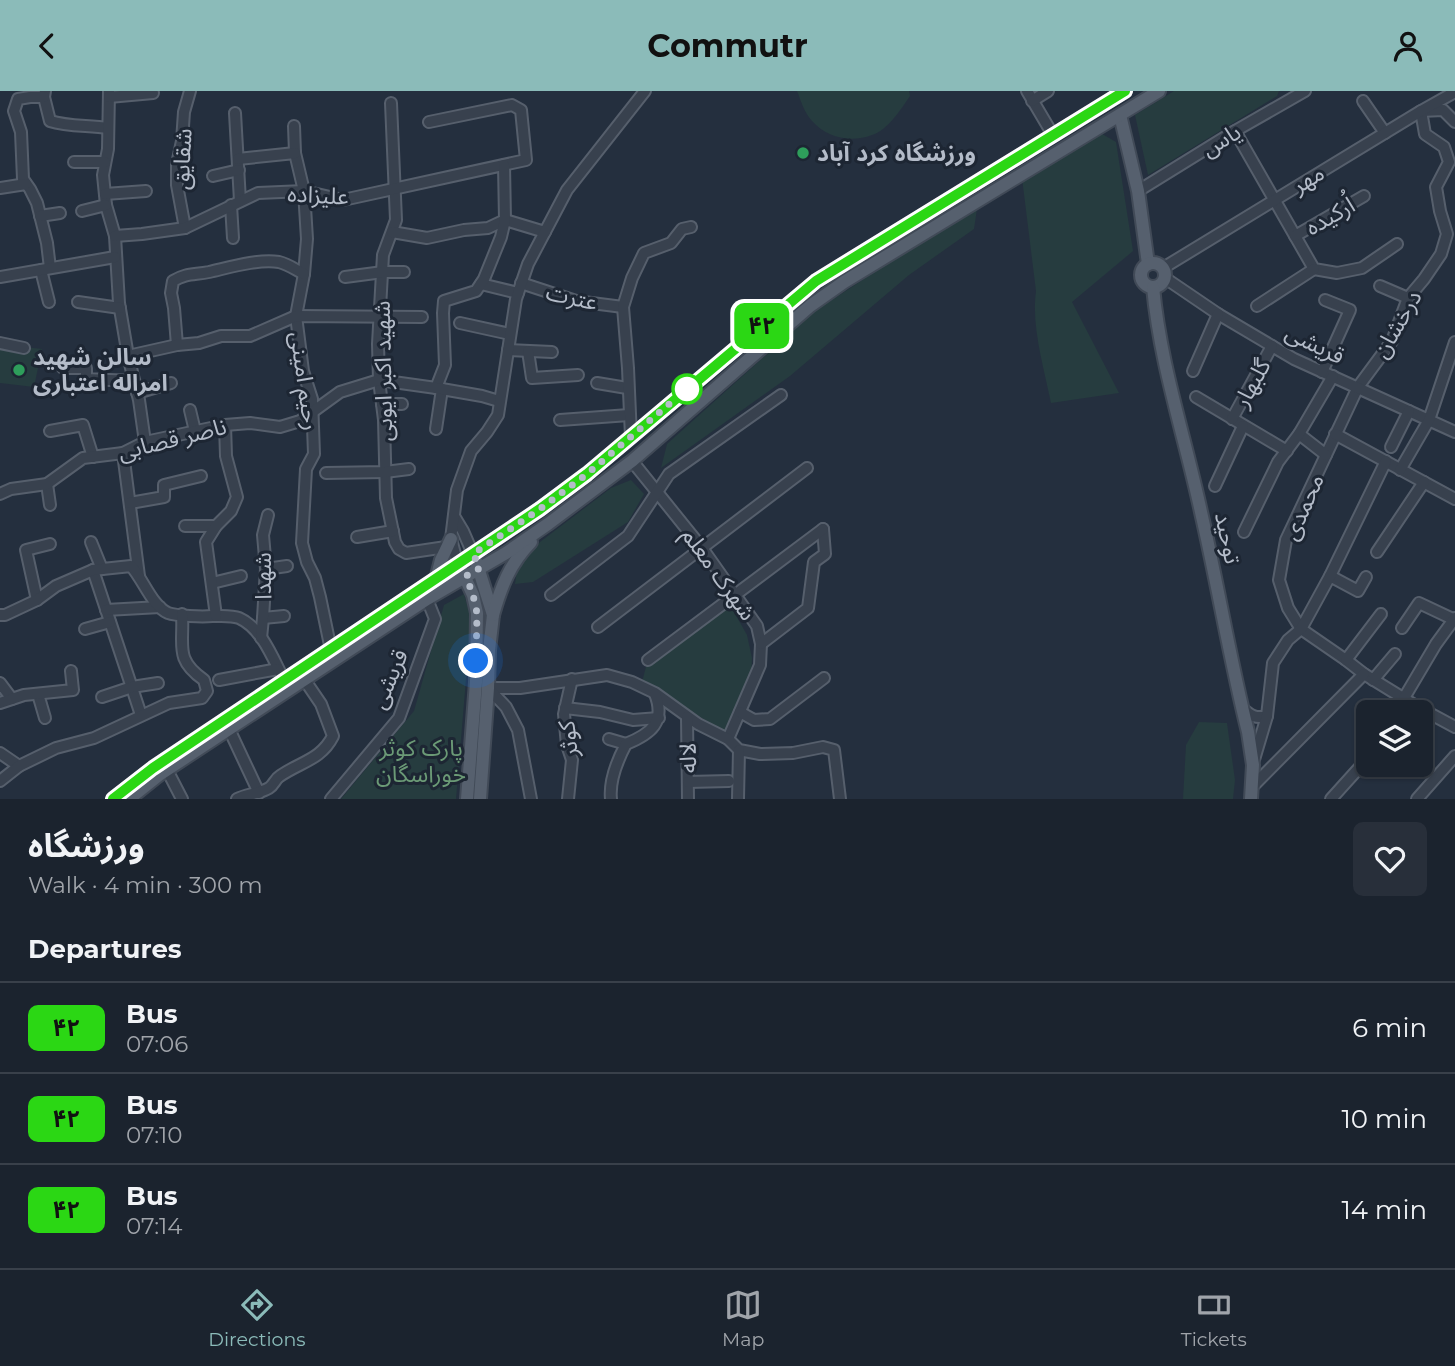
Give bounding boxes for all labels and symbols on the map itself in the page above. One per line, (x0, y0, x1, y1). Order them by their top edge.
street label: یاس (1196, 117, 1246, 163)
street label: شقایق (166, 128, 198, 190)
place label: ورزشگاه کرد آباد (817, 139, 976, 167)
marker: ورزشگاه کرد آباد (795, 145, 811, 161)
street label: مهر (1286, 159, 1329, 200)
street label: علیزاده (287, 179, 349, 211)
street label: اُرکیده (1299, 188, 1360, 241)
street label: عترت (543, 277, 601, 317)
street label: درخشان (1366, 285, 1428, 363)
street label: شهید اکبر ایوبی (368, 300, 398, 442)
line badge: ۴۲ (730, 303, 794, 349)
street label: قریشی (1281, 318, 1349, 370)
street label: رحیم امینی (281, 330, 326, 433)
place label: سالن شهید امراله اعتباری (33, 343, 168, 397)
street label: گلبهار (1227, 353, 1277, 413)
marker: سالن شهید امراله اعتباری (11, 362, 27, 378)
unlabelled marker (672, 374, 702, 404)
street label: ناصر قصابی (115, 412, 229, 466)
street label: محمدی (1276, 469, 1330, 545)
street label: توحید (1209, 510, 1247, 567)
street label: شهرک معلم (674, 522, 762, 628)
street label: شهدا (249, 552, 277, 600)
your location (458, 643, 493, 678)
street label: قریشی (364, 645, 414, 713)
street label: کوثر (552, 719, 584, 760)
park label: پارک کوثر خوراسگان (376, 734, 466, 788)
street label: لاله (674, 742, 702, 774)

